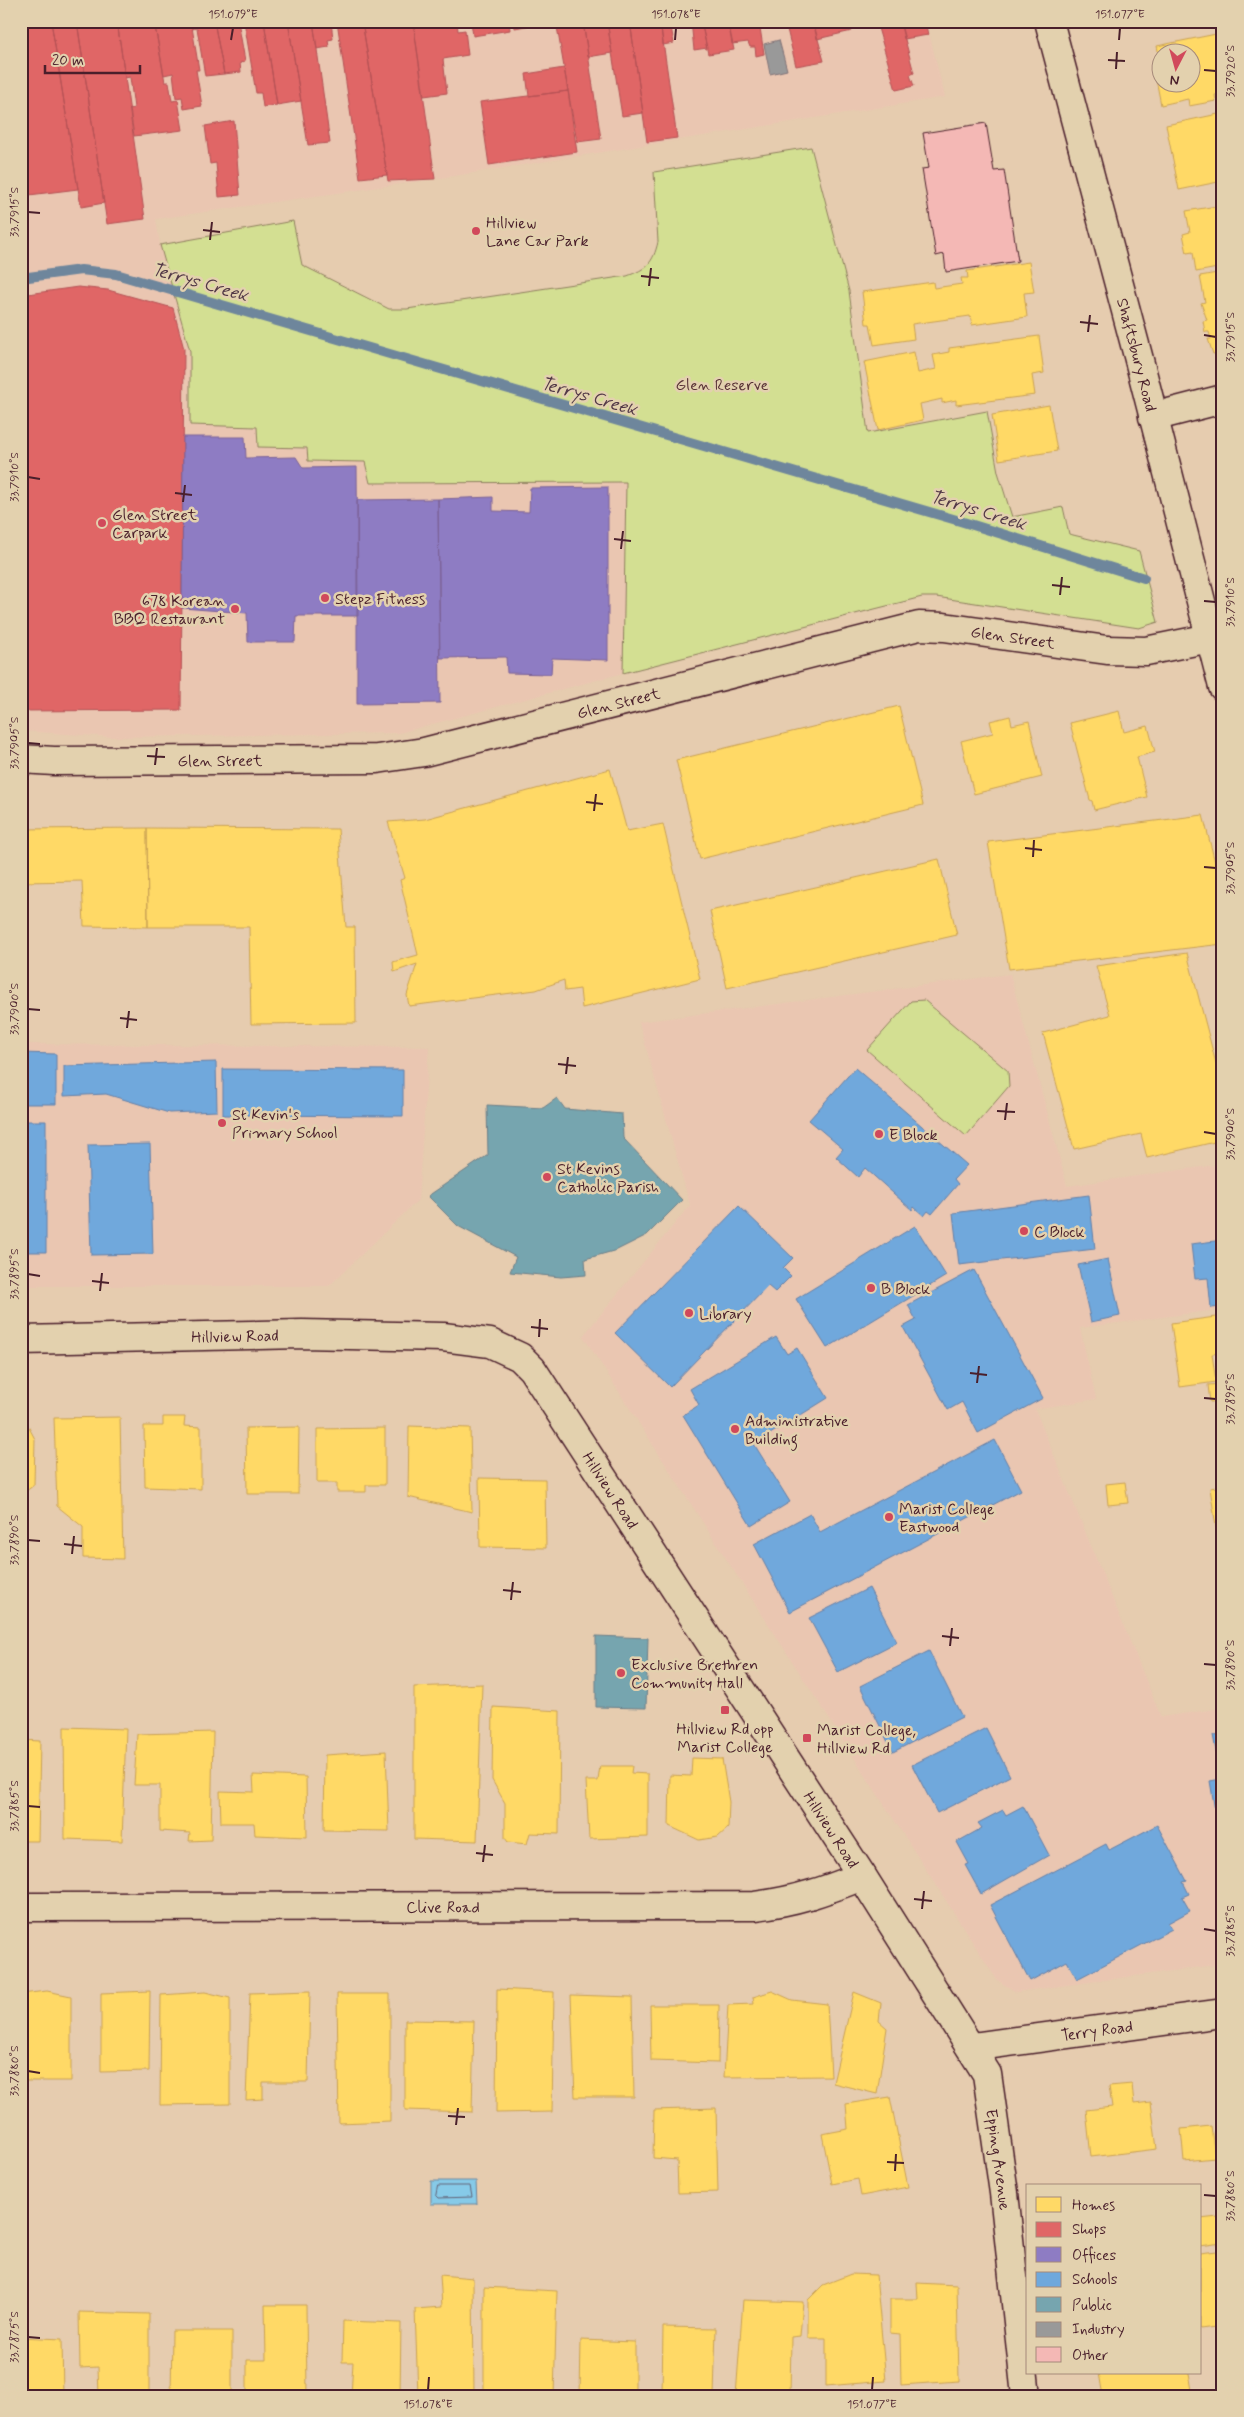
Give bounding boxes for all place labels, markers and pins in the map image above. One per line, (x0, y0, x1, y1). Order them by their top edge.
place label: Hillview Lane Car Park (486, 213, 589, 252)
marker: Hillview Lane Car Park (470, 225, 482, 237)
place label: Glen Street Carpark (112, 505, 198, 544)
marker: Glen Street Carpark (96, 517, 108, 529)
place label: Stepz Fitness (335, 589, 425, 610)
place label: 678 Korean BBQ Restaurant (114, 591, 225, 630)
marker: Stepz Fitness (319, 592, 331, 604)
marker: 678 Korean BBQ Restaurant (229, 603, 241, 615)
place label: St Kevin's Primary School (232, 1105, 338, 1144)
marker: St Kevin's Primary School (216, 1117, 228, 1129)
place label: E Block (889, 1125, 938, 1146)
marker: E Block (873, 1128, 885, 1140)
place label: St Kevins Catholic Parish (557, 1159, 659, 1198)
marker: St Kevins Catholic Parish (541, 1171, 553, 1183)
place label: C Block (1034, 1222, 1085, 1243)
marker: C Block (1018, 1225, 1030, 1237)
place label: B Block (881, 1279, 930, 1300)
marker: B Block (865, 1282, 877, 1294)
place label: Library (699, 1304, 752, 1325)
marker: Library (683, 1307, 695, 1319)
place label: Administrative Building (745, 1411, 849, 1451)
marker: Administrative Building (729, 1423, 741, 1435)
place label: Marist College Eastwood (899, 1499, 995, 1538)
marker: Marist College Eastwood (883, 1511, 895, 1523)
place label: Exclusive Brethren Community Hall (631, 1655, 758, 1694)
marker: Exclusive Brethren Community Hall (615, 1667, 627, 1679)
marker: Hillview Rd opp Marist College (719, 1704, 731, 1716)
place label: Hillview Rd opp Marist College (676, 1719, 774, 1758)
place label: Marist College, Hillview Rd (817, 1720, 916, 1759)
marker: Marist College, Hillview Rd (801, 1732, 813, 1744)

